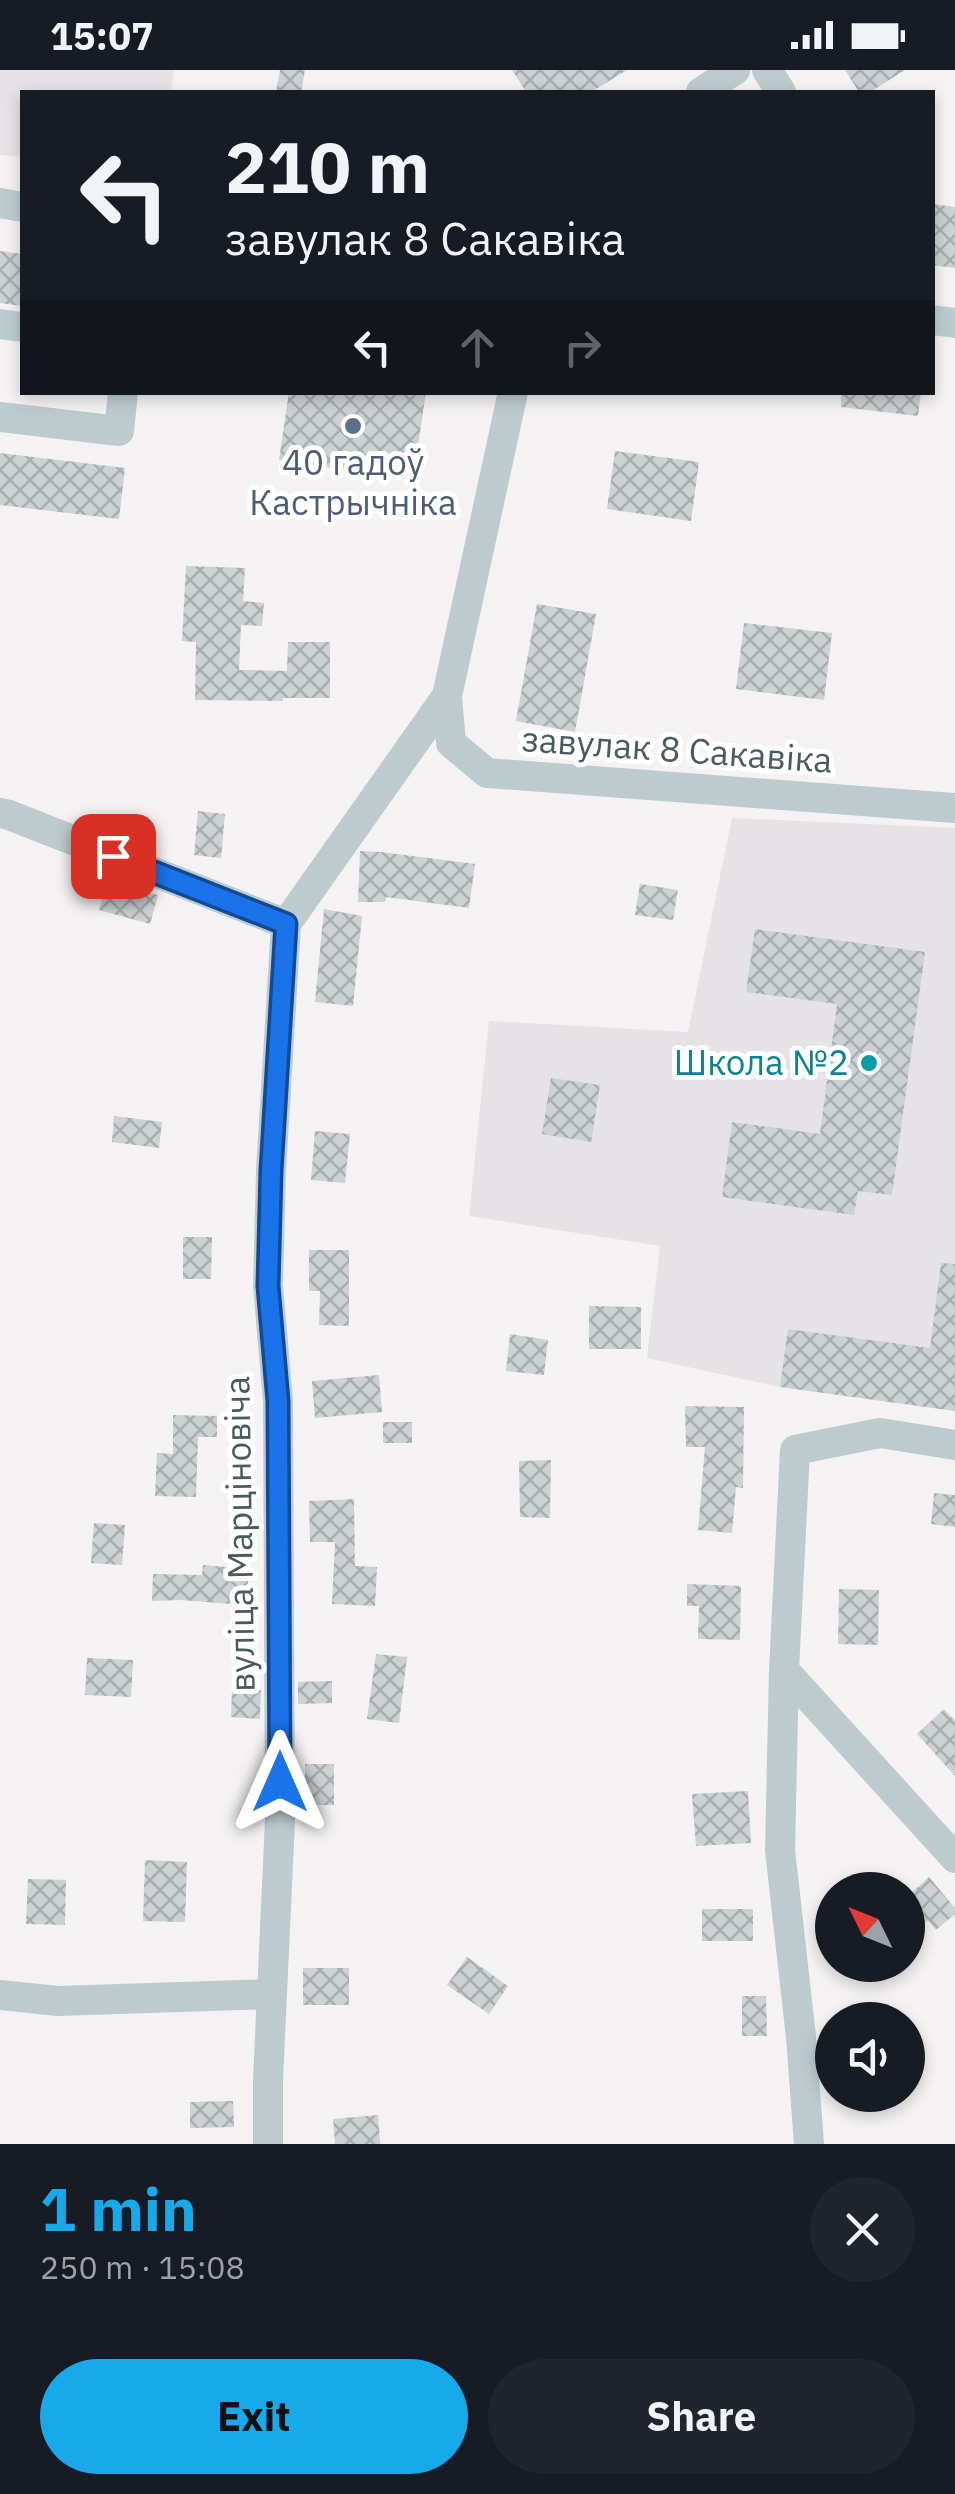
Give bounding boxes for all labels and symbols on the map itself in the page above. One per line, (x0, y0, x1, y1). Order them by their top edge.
marker: 40 гадоў Кастрычніка (342, 415, 364, 437)
place label: 40 гадоў Кастрычніка (249, 439, 457, 525)
street label: завулак 8 Сакавіка (520, 715, 834, 783)
pin (71, 814, 156, 899)
place label: Школа №2 (674, 1039, 849, 1085)
marker: Школа №2 (858, 1052, 880, 1074)
street label: вуліца Марціновіча (213, 1376, 265, 1692)
position arrow (228, 1730, 332, 1834)
north arrow (815, 1872, 925, 1982)

